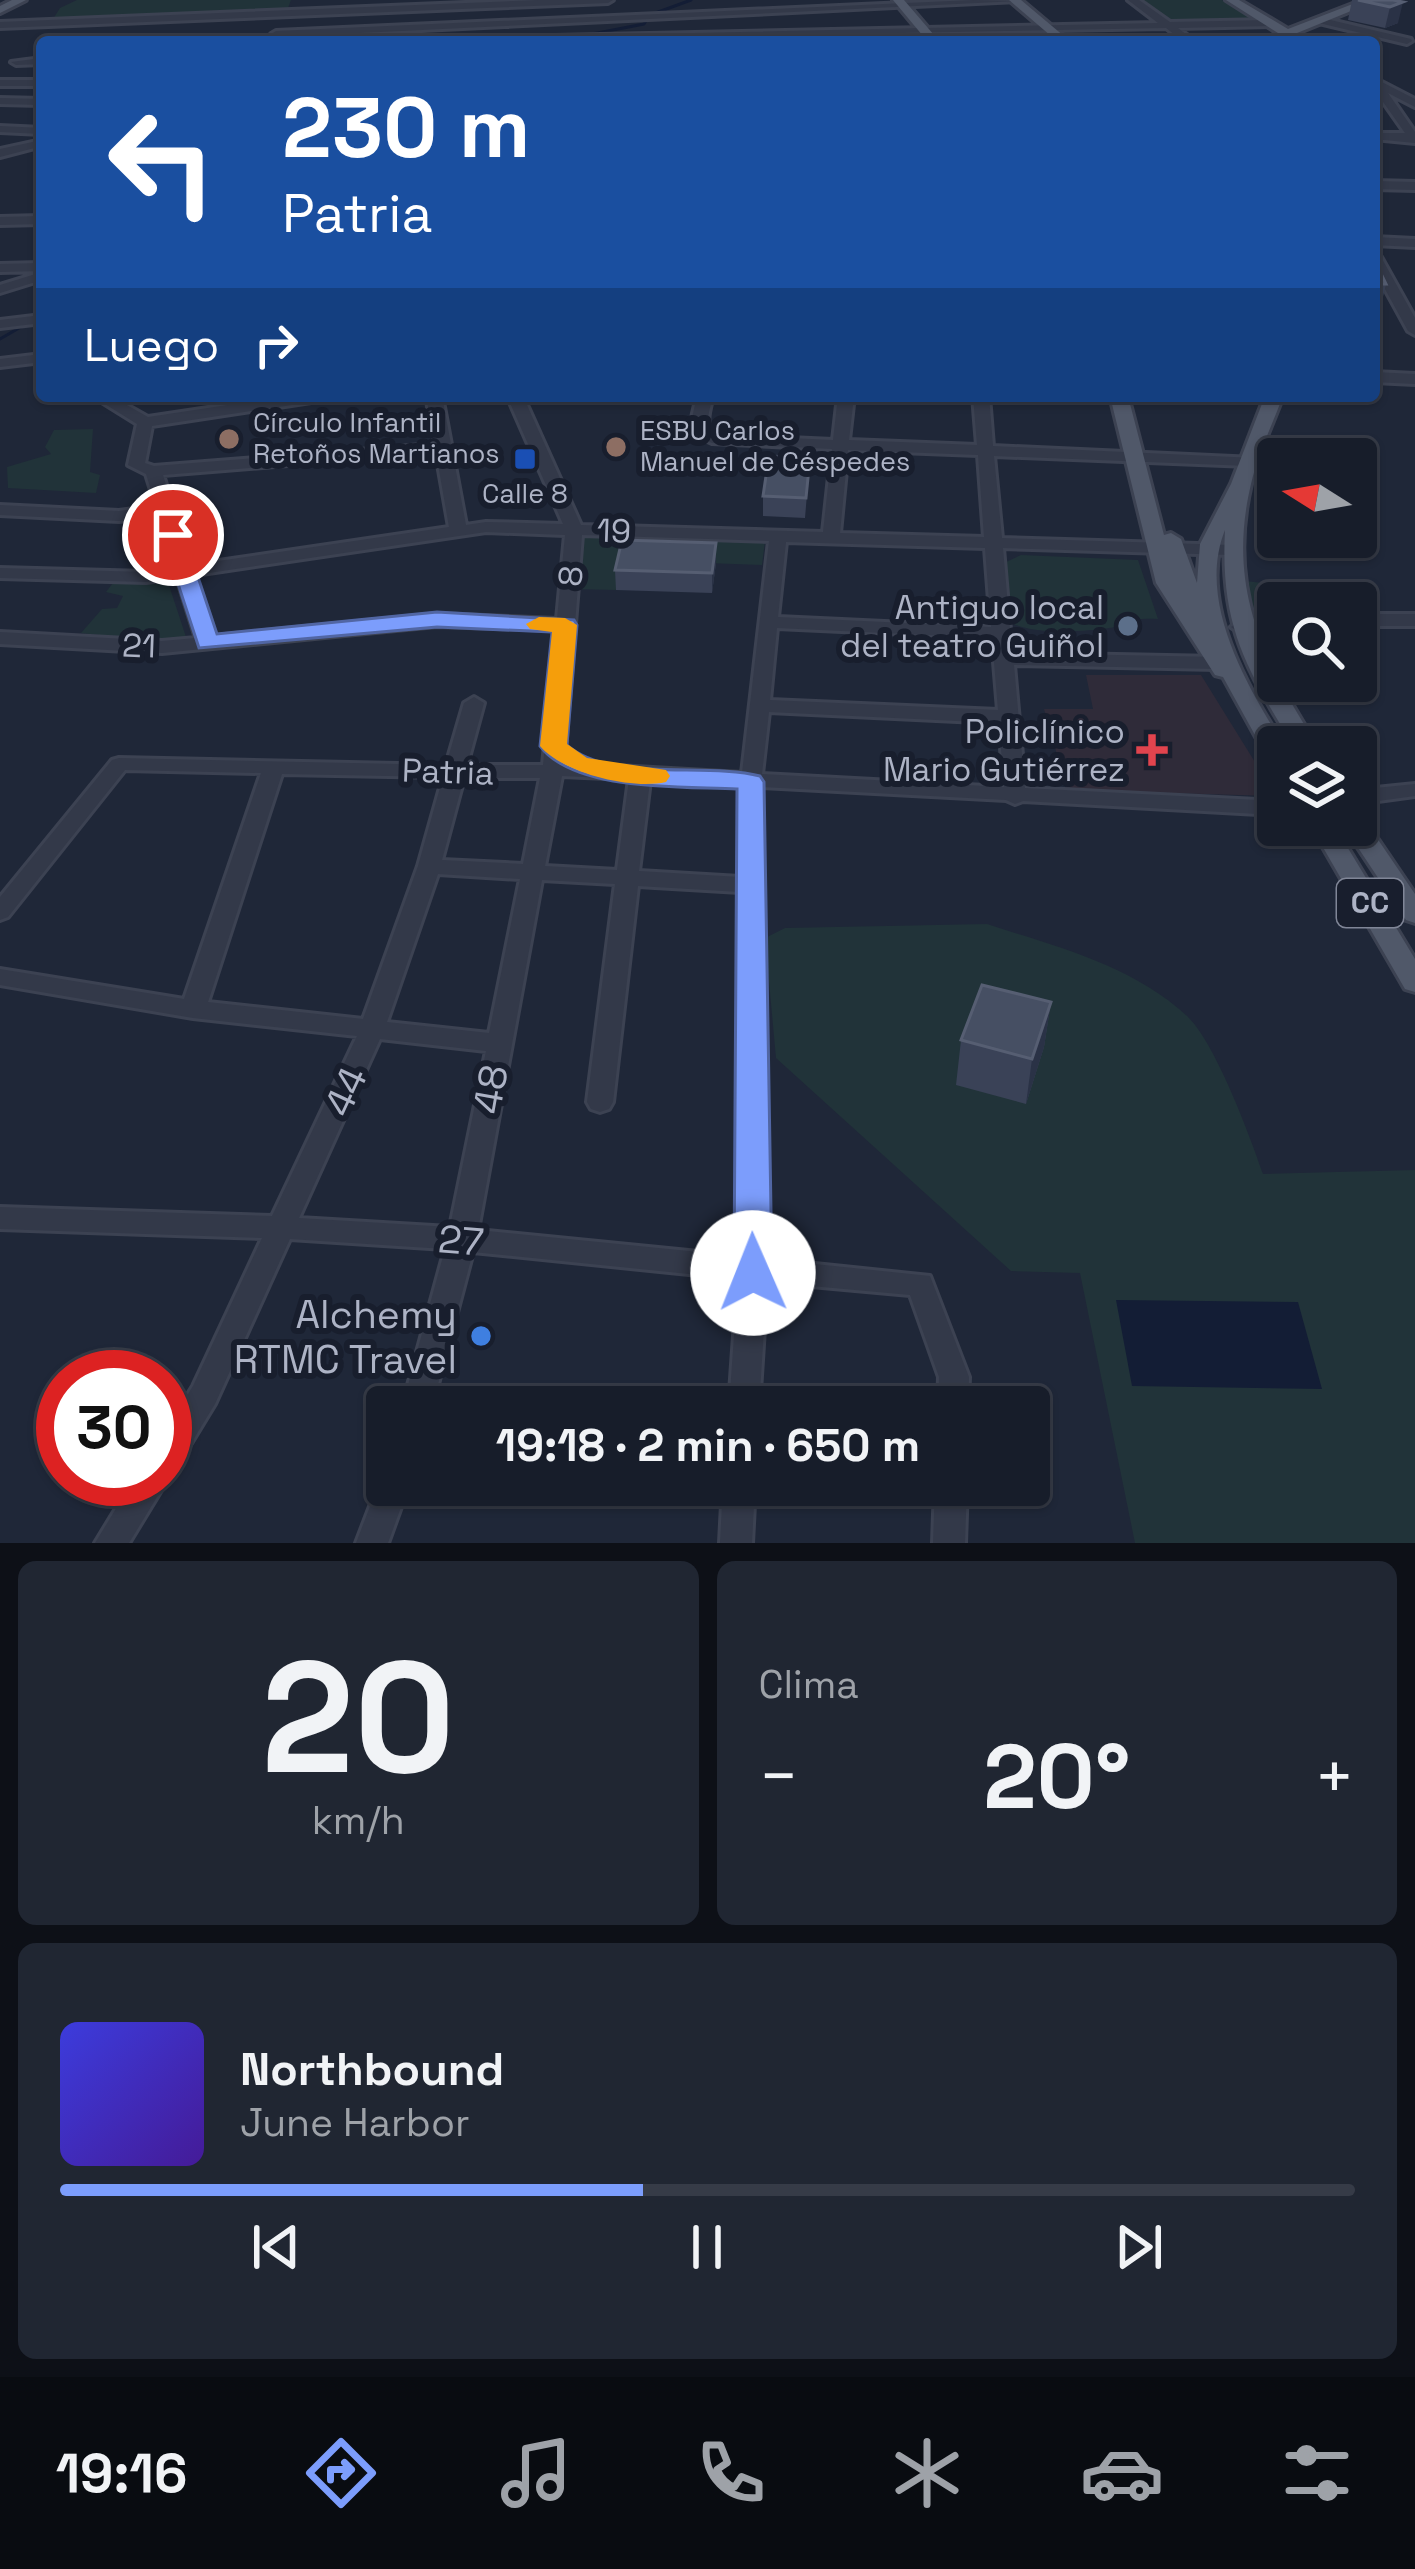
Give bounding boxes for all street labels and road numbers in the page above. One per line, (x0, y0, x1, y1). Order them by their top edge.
street label: 19 (596, 509, 632, 553)
street label: 8 (549, 564, 593, 588)
street label: 21 (121, 624, 157, 668)
street label: Patria (401, 749, 495, 795)
road number: CC (1337, 879, 1403, 927)
street label: 44 (313, 1059, 378, 1124)
street label: 48 (462, 1061, 519, 1117)
street label: 27 (436, 1214, 486, 1267)

